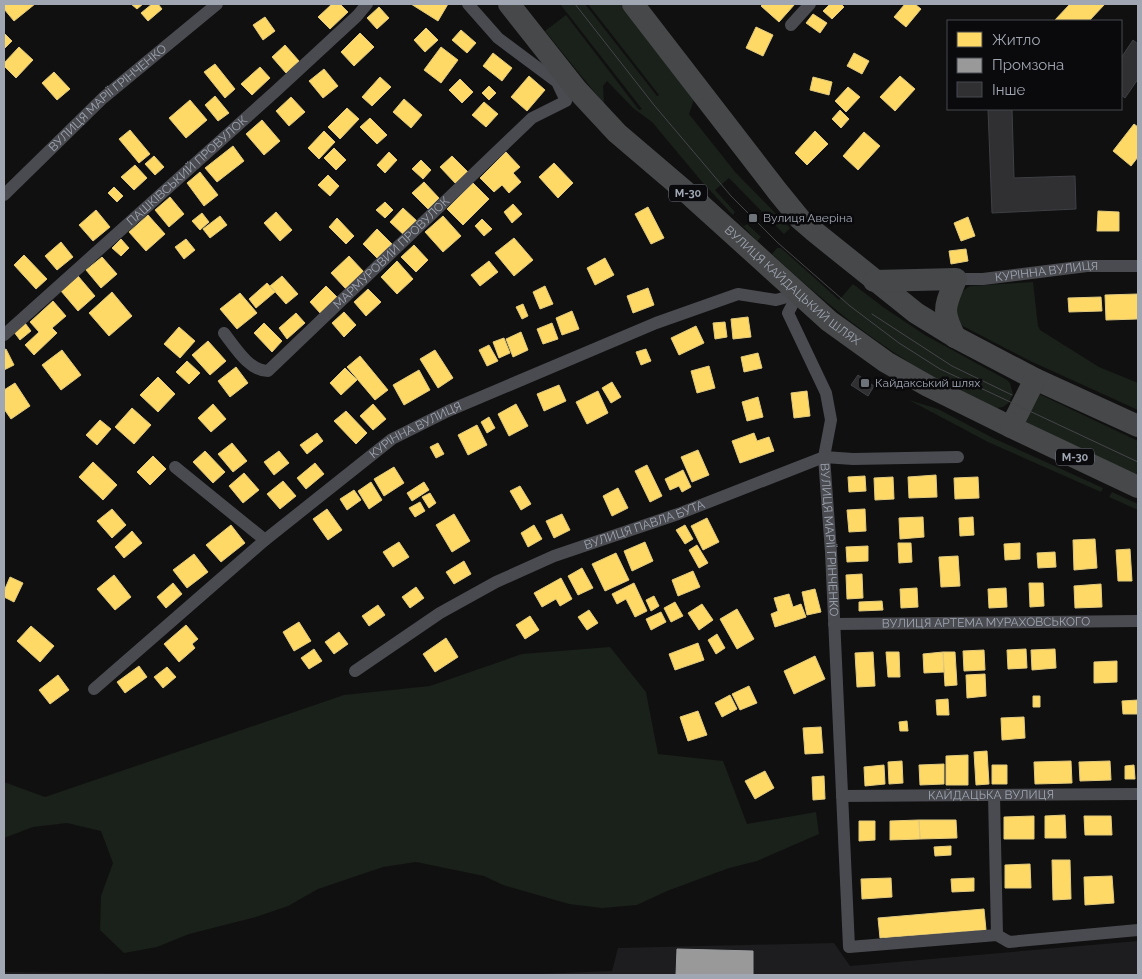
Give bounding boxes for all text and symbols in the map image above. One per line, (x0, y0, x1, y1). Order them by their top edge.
legend (947, 20, 1122, 110)
text: Житло (992, 31, 1040, 49)
street label: ВУЛИЦЯ МАРІЇ ГРІНЧЕНКО (46, 42, 169, 154)
text: Промзона (992, 56, 1064, 74)
text: Інше (992, 81, 1025, 99)
street label: ПАШКІВСЬКИЙ ПРОВУЛОК (124, 113, 250, 228)
road number: М-30 (669, 184, 707, 202)
street label: МАРМУРОВИЙ ПРОВУЛОК (330, 194, 453, 312)
place label: Вулиця Аверіна (763, 211, 852, 225)
marker: Вулиця Аверіна (747, 212, 759, 224)
street label: ВУЛИЦЯ КАЙДАЦЬКИЙ ШЛЯХ (722, 223, 863, 348)
street label: КУРІННА ВУЛИЦЯ (994, 259, 1098, 284)
place label: Кайдакський шлях (875, 376, 980, 390)
marker: Кайдакський шлях (859, 377, 871, 389)
street label: КУРІННА ВУЛИЦЯ (367, 399, 464, 461)
road number: М-30 (1056, 448, 1094, 466)
street label: ВУЛИЦЯ МАРІЇ ГРІНЧЕНКО (817, 463, 841, 617)
street label: ВУЛИЦЯ ПАВЛА БУТА (582, 497, 707, 552)
street label: ВУЛИЦЯ АРТЕМА МУРАХОВСЬКОГО (882, 614, 1090, 631)
street label: КАЙДАЦЬКА ВУЛИЦЯ (928, 788, 1054, 802)

